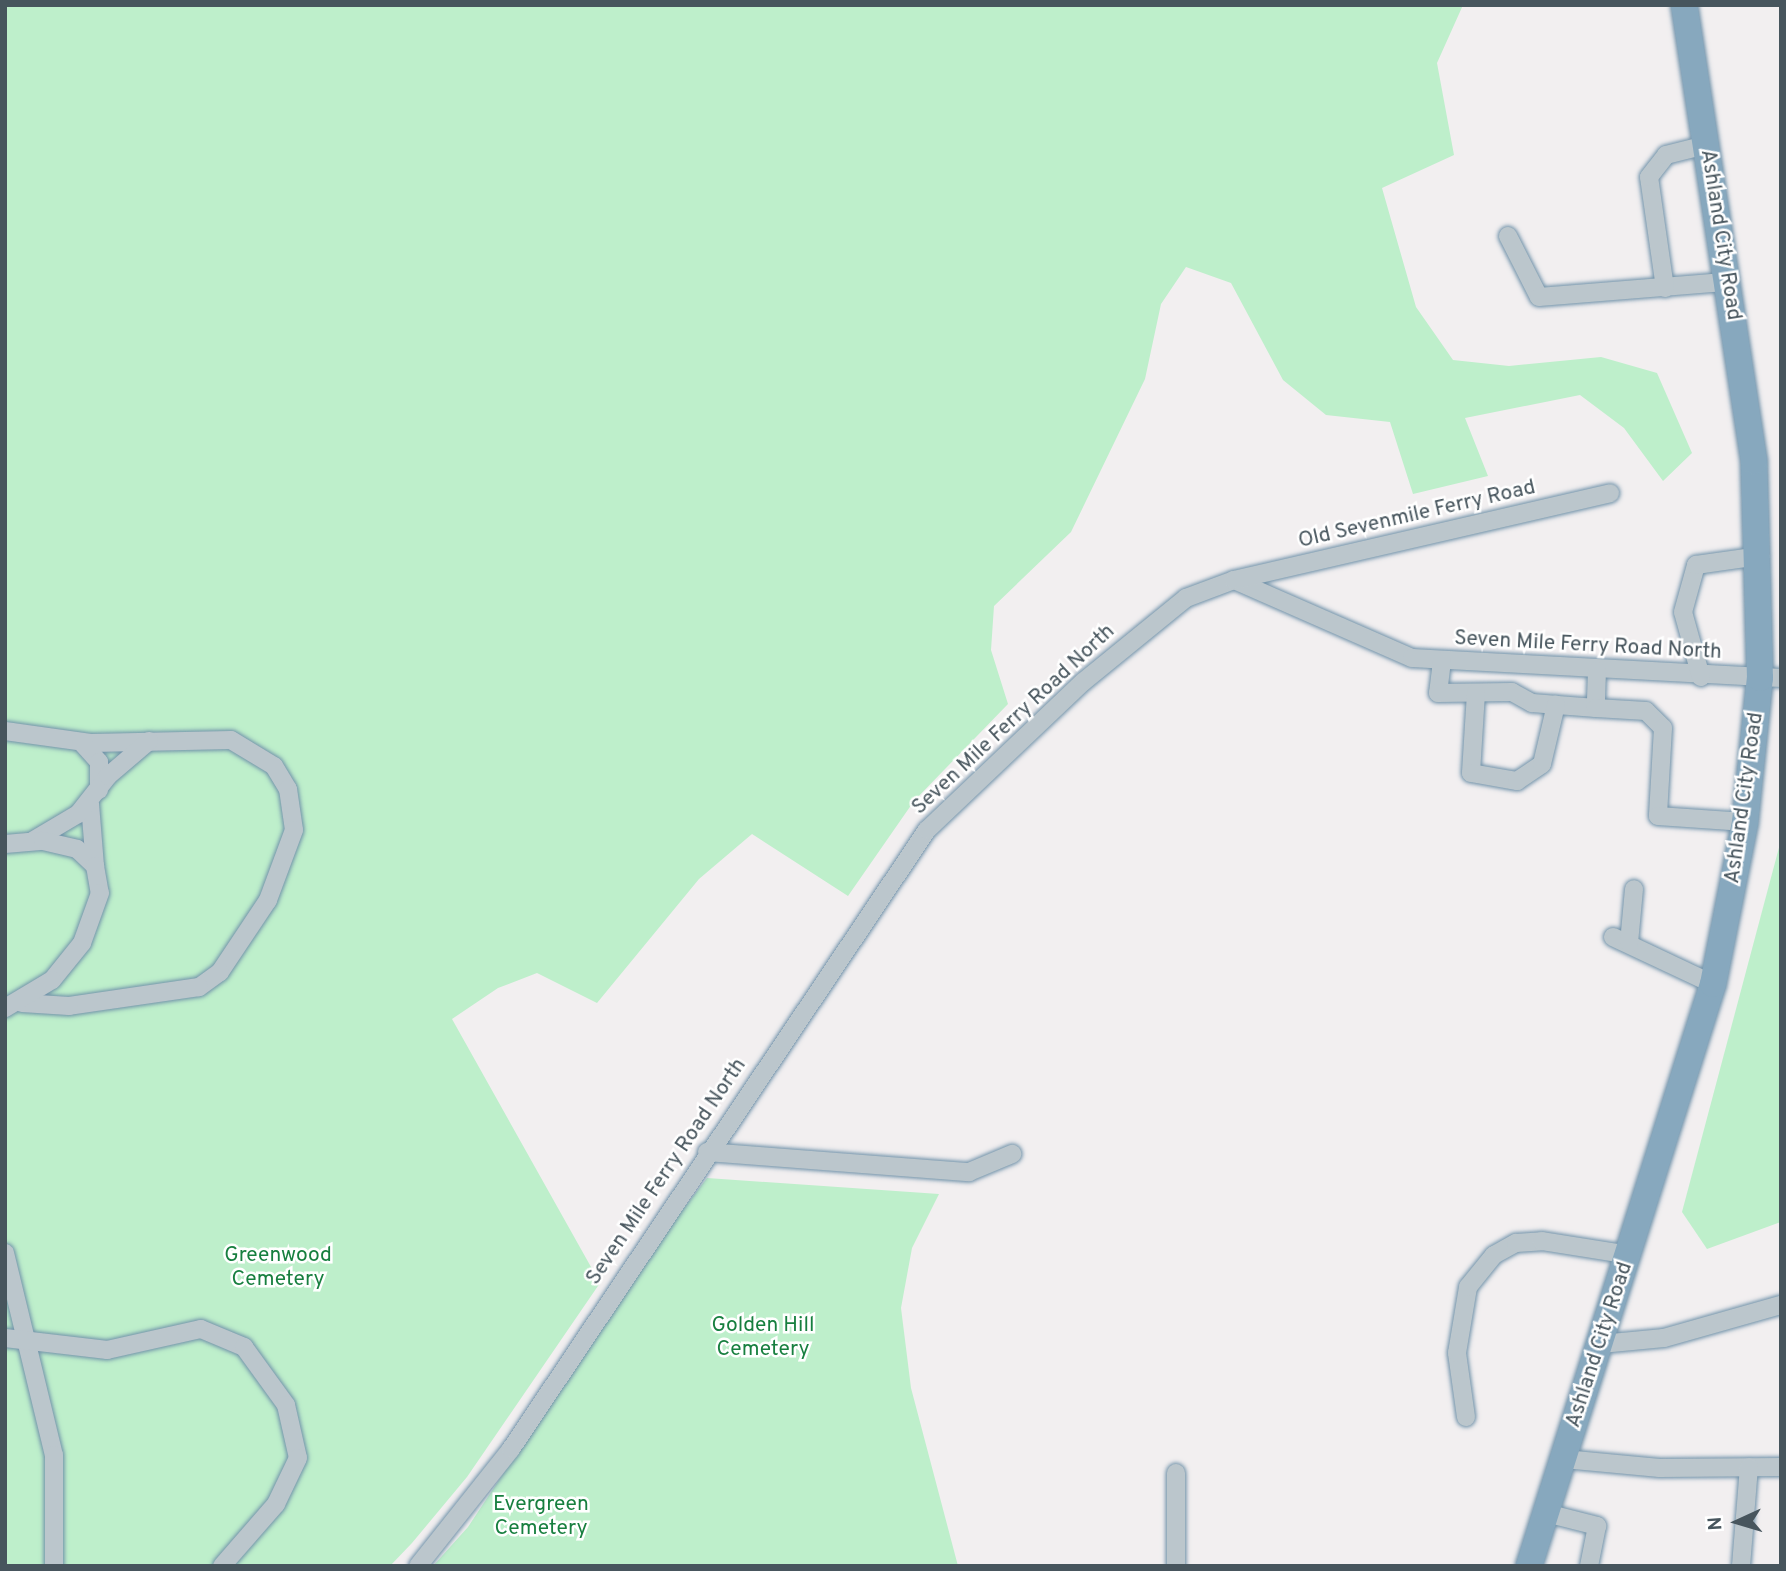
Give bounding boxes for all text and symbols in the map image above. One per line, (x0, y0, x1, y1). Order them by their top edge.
street label: Ashland City Road (1694, 148, 1746, 322)
street label: Old Sevenmile Ferry Road (1296, 475, 1538, 555)
street label: Seven Mile Ferry Road North (907, 619, 1121, 821)
street label: Seven Mile Ferry Road North (1454, 626, 1722, 666)
street label: Ashland City Road (1721, 711, 1769, 885)
street label: Seven Mile Ferry Road North (582, 1054, 752, 1290)
park label: Greenwood Cemetery (224, 1243, 332, 1293)
street label: Ashland City Road (1561, 1259, 1639, 1431)
park label: Golden Hill Cemetery (712, 1313, 814, 1363)
north arrow (1702, 1487, 1772, 1557)
park label: Evergreen Cemetery (493, 1492, 589, 1542)
text: N (1704, 1516, 1728, 1531)

